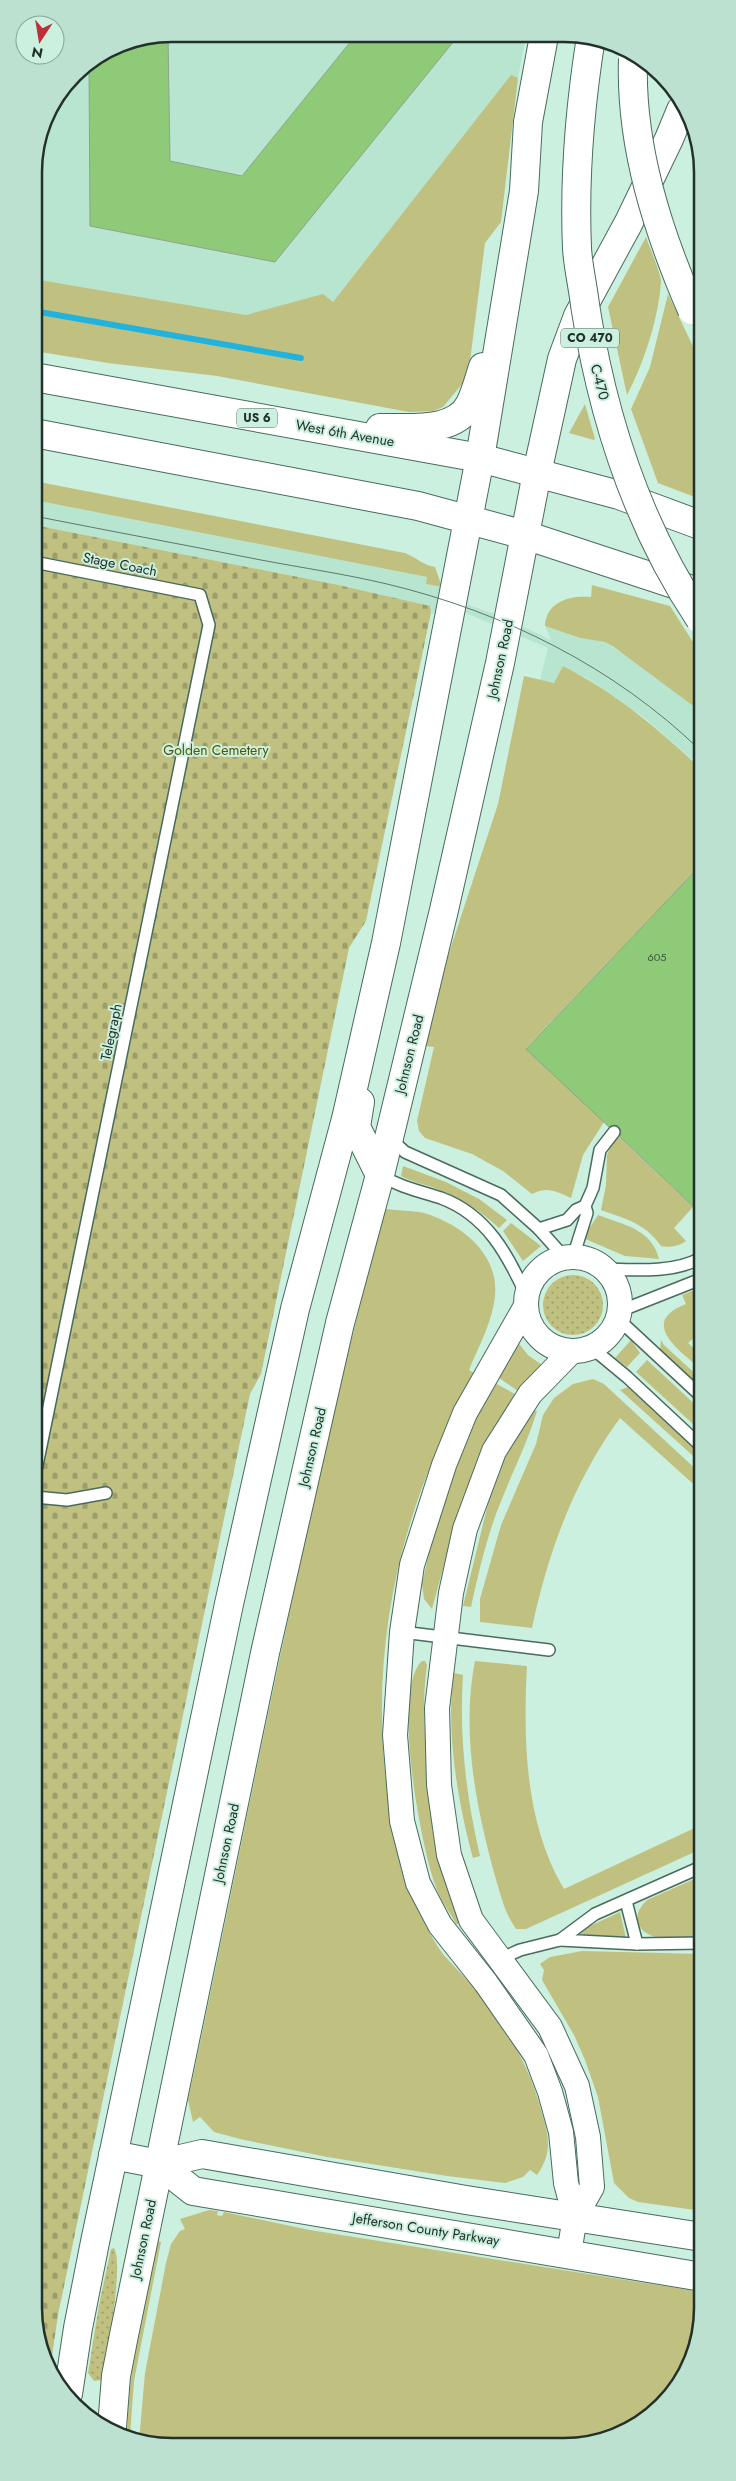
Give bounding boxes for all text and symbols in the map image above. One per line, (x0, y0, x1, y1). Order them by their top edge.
north arrow (15, 15, 65, 65)
text: N (30, 42, 45, 64)
road number: CO 470 (561, 328, 619, 348)
street label: C-470 (586, 362, 614, 402)
road number: US 6 (237, 408, 277, 428)
street label: West 6th Avenue (294, 414, 396, 452)
street label: Stage Coach (81, 547, 159, 581)
street label: Johnson Road (481, 617, 518, 703)
park label: Golden Cemetery (163, 740, 270, 760)
house number: 605 (647, 949, 667, 965)
street label: Telegraph (95, 1002, 127, 1062)
street label: Johnson Road (389, 1012, 428, 1098)
street label: Johnson Road (293, 1405, 331, 1491)
street label: Johnson Road (207, 1801, 244, 1887)
street label: Johnson Road (124, 2197, 161, 2283)
street label: Jefferson County Parkway (349, 2207, 502, 2251)

